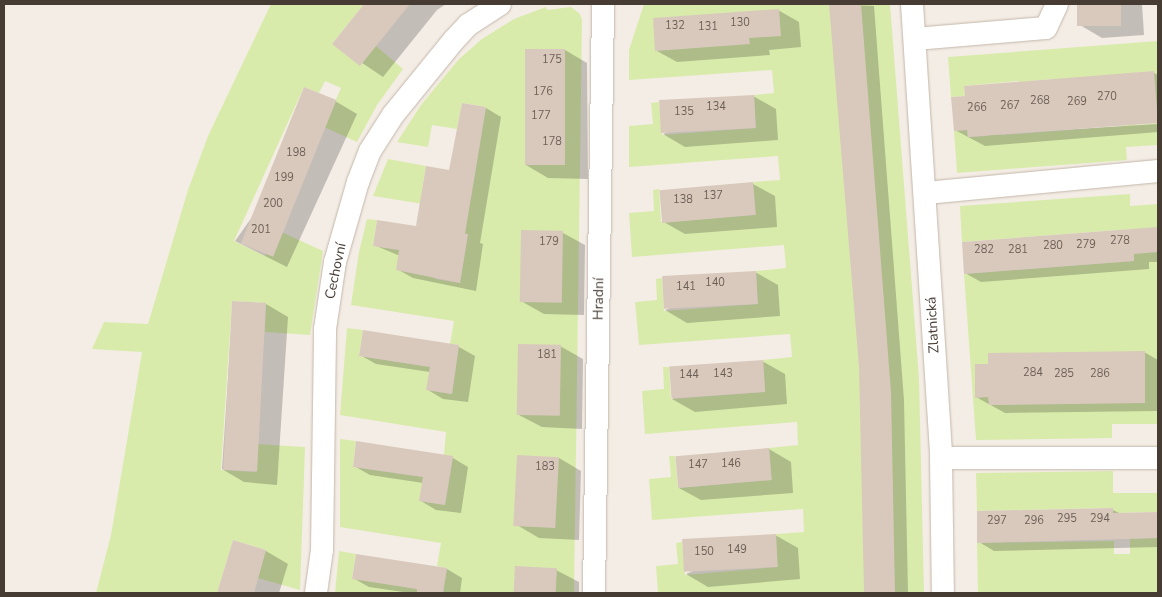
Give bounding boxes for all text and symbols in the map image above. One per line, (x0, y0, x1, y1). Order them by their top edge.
house number: 130 (730, 16, 750, 30)
house number: 132 (665, 19, 685, 33)
house number: 131 (698, 20, 718, 34)
house number: 175 (542, 53, 562, 67)
house number: 176 (533, 85, 553, 99)
house number: 270 (1097, 90, 1117, 104)
house number: 268 (1030, 94, 1050, 108)
house number: 269 (1067, 95, 1087, 109)
house number: 267 (1000, 99, 1020, 113)
house number: 134 (706, 100, 726, 114)
house number: 266 (967, 101, 987, 115)
house number: 135 (674, 105, 694, 119)
house number: 177 (531, 109, 551, 123)
house number: 178 (542, 135, 562, 149)
house number: 198 (286, 146, 306, 160)
house number: 199 (274, 171, 294, 185)
house number: 137 (703, 189, 723, 203)
house number: 138 (673, 193, 693, 207)
house number: 200 (263, 197, 283, 211)
house number: 201 (251, 223, 271, 237)
house number: 278 (1110, 234, 1130, 248)
house number: 179 (539, 235, 559, 249)
house number: 279 (1076, 238, 1096, 252)
house number: 280 (1043, 239, 1063, 253)
street label: Cechovní (322, 241, 350, 301)
house number: 282 (974, 243, 994, 257)
house number: 281 (1008, 243, 1028, 257)
house number: 140 (705, 276, 725, 290)
street label: Hradní (590, 278, 608, 320)
house number: 141 (676, 280, 696, 294)
street label: Zlatnická (923, 296, 943, 354)
house number: 181 (537, 348, 557, 362)
house number: 284 (1023, 366, 1043, 380)
house number: 143 (713, 367, 733, 381)
house number: 285 (1054, 367, 1074, 381)
house number: 286 (1090, 367, 1110, 381)
house number: 144 (679, 368, 699, 382)
house number: 146 (721, 457, 741, 471)
house number: 147 (688, 458, 708, 472)
house number: 183 (535, 460, 555, 474)
house number: 295 (1057, 512, 1077, 526)
house number: 294 (1090, 512, 1110, 526)
house number: 297 (987, 514, 1007, 528)
house number: 296 (1024, 514, 1044, 528)
house number: 149 (727, 543, 747, 557)
house number: 150 (694, 545, 714, 559)

